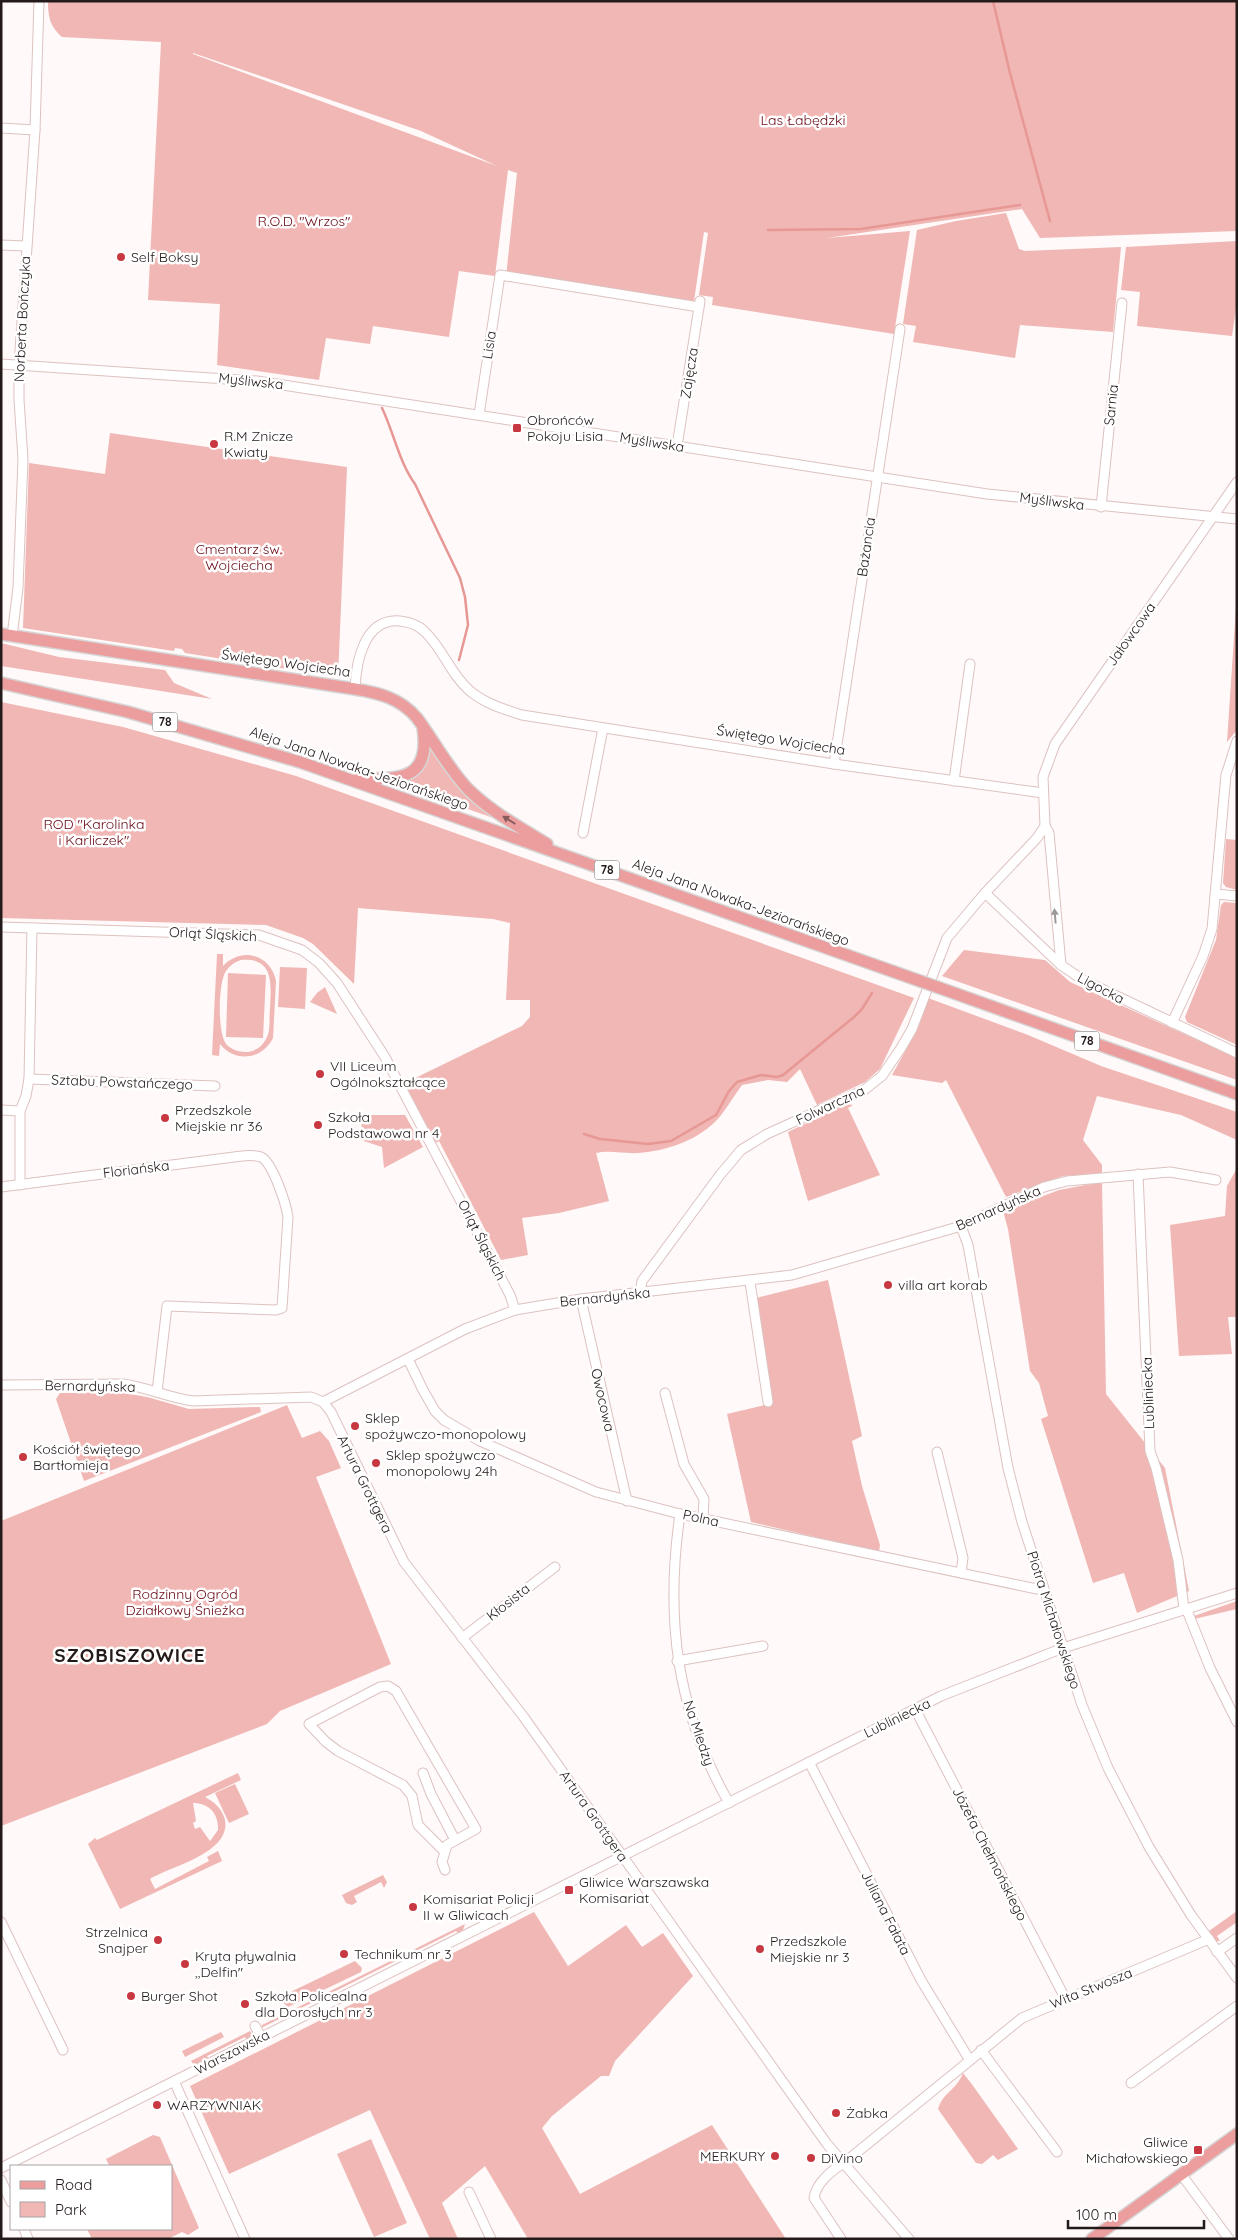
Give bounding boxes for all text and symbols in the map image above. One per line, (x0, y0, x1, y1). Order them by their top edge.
park label: Las Łabędzki (761, 111, 845, 129)
park label: R.O.D. "Wrzos" (258, 212, 350, 230)
place label: Self Boksy (131, 248, 198, 266)
marker: Self Boksy (115, 251, 127, 263)
street label: Norberta Bończyka (10, 255, 34, 383)
street label: Lisia (478, 330, 500, 360)
street label: Zajęcza (676, 346, 702, 400)
street label: Myśliwska (218, 369, 284, 393)
street label: Sarnia (1100, 384, 1122, 426)
place label: Obrońców Pokoju Lisia (527, 411, 603, 445)
marker: Obrońców Pokoju Lisia (511, 422, 523, 434)
place label: R.M Znicze Kwiaty (224, 427, 293, 461)
street label: Myśliwska (618, 428, 686, 456)
marker: R.M Znicze Kwiaty (208, 438, 220, 450)
street label: Myśliwska (1019, 488, 1085, 514)
street label: Bażancia (853, 516, 879, 578)
park label: Cmentarz św. Wojciecha (196, 540, 282, 574)
street label: Jałowcowa (1103, 599, 1159, 669)
street label: Świętego Wojciecha (220, 645, 352, 681)
road number: 78 (152, 712, 178, 732)
street label: Świętego Wojciecha (715, 721, 847, 759)
street label: Aleja Jana Nowaka-Jeziorańskiego (247, 722, 471, 814)
park label: ROD "Karolinka i Karliczek" (44, 815, 144, 849)
one-way arrow (503, 816, 516, 825)
street label: Aleja Jana Nowaka-Jeziorańskiego (630, 854, 852, 950)
road number: 78 (594, 860, 620, 880)
one-way arrow (1051, 908, 1059, 924)
street label: Orląt Śląskich (168, 923, 258, 945)
street label: Ligocka (1074, 968, 1128, 1008)
road number: 78 (1074, 1032, 1100, 1050)
place label: VII Liceum Ogólnokształcące (330, 1057, 446, 1091)
marker: VII Liceum Ogólnokształcące (314, 1068, 326, 1080)
street label: Sztabu Powstańczego (51, 1071, 193, 1093)
street label: Folwarczna (793, 1081, 867, 1129)
place label: Przedszkole Miejskie nr 36 (175, 1101, 263, 1135)
place label: Szkoła Podstawowa nr 4 (328, 1108, 439, 1142)
marker: Przedszkole Miejskie nr 36 (159, 1112, 171, 1124)
marker: Szkoła Podstawowa nr 4 (312, 1119, 324, 1131)
street label: Floriańska (102, 1156, 170, 1182)
street label: Bernardyńska (953, 1181, 1043, 1235)
street label: Orląt Śląskich (454, 1197, 510, 1283)
place label: villa art korab (898, 1276, 987, 1294)
marker: villa art korab (882, 1279, 894, 1291)
street label: Bernardyńska (559, 1283, 651, 1311)
street label: Lubliniecka (1138, 1357, 1158, 1429)
street label: Owocowa (587, 1367, 619, 1433)
street label: Bernardyńska (44, 1376, 136, 1396)
place label: Sklep spożywczo-monopolowy (365, 1409, 526, 1443)
marker: Sklep spożywczo-monopolowy (349, 1420, 361, 1432)
street label: Artura Grottgera (333, 1432, 397, 1536)
place label: Kościół świętego Bartłomieja (33, 1440, 140, 1474)
place label: Sklep spożywczo monopolowy 24h (386, 1446, 497, 1480)
marker: Kościół świętego Bartłomieja (17, 1451, 29, 1463)
marker: Sklep spożywczo monopolowy 24h (370, 1457, 382, 1469)
street label: Polna (681, 1505, 721, 1531)
street label: Piotra Michałowskiego (1023, 1549, 1085, 1691)
street label: Kłosista (483, 1579, 533, 1625)
park label: Rodzinny Ogród Działkowy Śnieżka (126, 1585, 244, 1619)
district label: SZOBISZOWICE (54, 1643, 206, 1667)
street label: Lubliniecka (861, 1694, 933, 1742)
street label: Na Miedzy (679, 1698, 719, 1768)
street label: Artura Grottgera (556, 1767, 632, 1865)
street label: Józefa Chełmońskiego (948, 1784, 1032, 1924)
street label: Juliana Fałata (857, 1868, 915, 1958)
place label: Gliwice Warszawska Komisariat (579, 1873, 709, 1907)
marker: Gliwice Warszawska Komisariat (563, 1884, 575, 1896)
place label: Komisariat Policji II w Gliwicach (423, 1890, 534, 1924)
marker: Komisariat Policji II w Gliwicach (407, 1901, 419, 1913)
place label: Strzelnica Snajper (85, 1923, 149, 1957)
place label: Przedszkole Miejskie nr 3 (770, 1932, 850, 1966)
marker: Strzelnica Snajper (152, 1934, 164, 1946)
marker: Przedszkole Miejskie nr 3 (754, 1943, 766, 1955)
place label: Technikum nr 3 (354, 1945, 452, 1963)
place label: Kryta pływalnia ,,Delfin" (195, 1947, 296, 1981)
marker: Technikum nr 3 (338, 1948, 350, 1960)
marker: Kryta pływalnia ,,Delfin" (179, 1958, 191, 1970)
street label: Wita Stwosza (1047, 1963, 1135, 2013)
place label: Burger Shot (141, 1987, 218, 2005)
place label: Szkoła Policealna dla Dorosłych nr 3 (255, 1987, 373, 2021)
marker: Burger Shot (125, 1990, 137, 2002)
marker: Szkoła Policealna dla Dorosłych nr 3 (239, 1998, 251, 2010)
street label: Warszawska (191, 2025, 273, 2079)
place label: WARZYWNIAK (167, 2096, 261, 2114)
marker: WARZYWNIAK (151, 2099, 163, 2111)
place label: Żabka (846, 2104, 888, 2122)
marker: Żabka (830, 2107, 842, 2119)
place label: Gliwice Michałowskiego (1086, 2133, 1188, 2167)
marker: Gliwice Michałowskiego (1192, 2144, 1204, 2156)
place label: MERKURY (700, 2147, 765, 2165)
place label: DiVino (821, 2149, 863, 2167)
marker: MERKURY (769, 2150, 781, 2162)
marker: DiVino (805, 2152, 817, 2164)
legend (10, 2165, 172, 2230)
text: Road (55, 2175, 92, 2194)
scale bar (1068, 2198, 1204, 2230)
text: Park (55, 2200, 87, 2219)
text: 100 m (1076, 2205, 1117, 2224)

